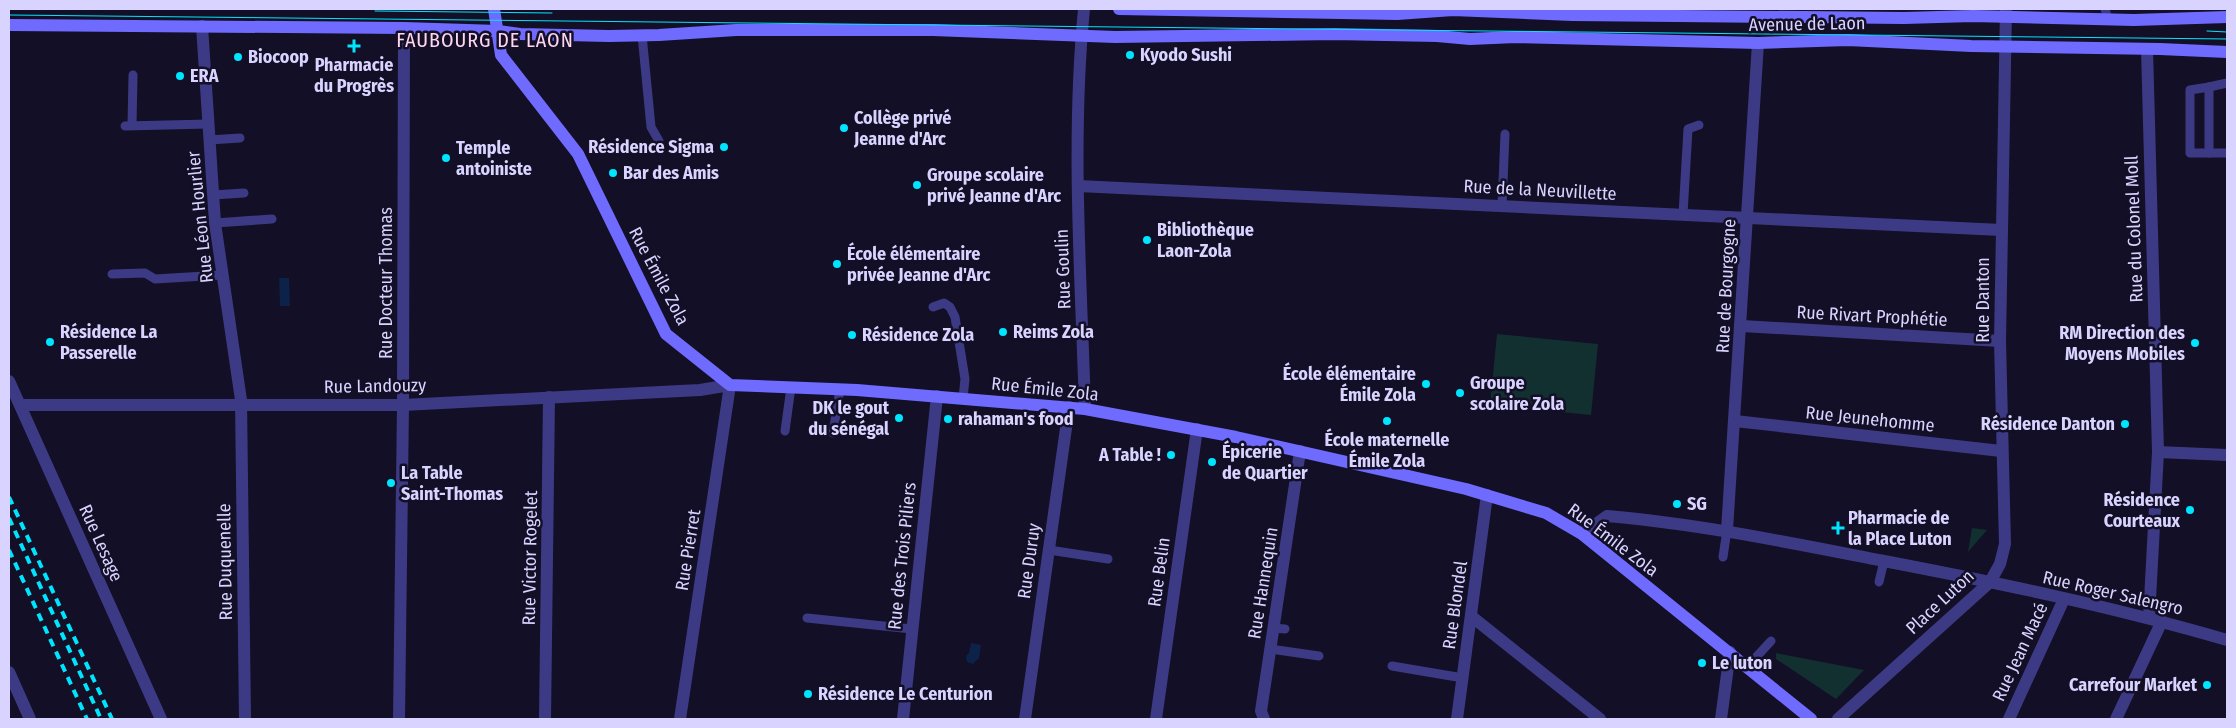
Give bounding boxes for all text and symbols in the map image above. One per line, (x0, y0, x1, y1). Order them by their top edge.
street label: Avenue de Laon (1748, 12, 1866, 36)
district label: FAUBOURG DE LAON (396, 28, 574, 52)
marker: Pharmacie du Progrès (348, 40, 360, 52)
place label: Kyodo Sushi (1140, 44, 1232, 66)
place label: Biocoop (248, 46, 309, 68)
marker: Kyodo Sushi (1124, 49, 1136, 61)
marker: Biocoop (232, 51, 244, 63)
place label: Pharmacie du Progrès (314, 54, 394, 97)
place label: ERA (190, 65, 219, 87)
marker: ERA (174, 70, 186, 82)
place label: Collège privé Jeanne d'Arc (853, 107, 951, 150)
marker: Collège privé Jeanne d'Arc (838, 122, 850, 134)
place label: Résidence Sigma (588, 136, 714, 158)
place label: Temple antoiniste (456, 137, 532, 180)
marker: Résidence Sigma (718, 141, 730, 153)
street label: Rue Léon Hourlier (182, 149, 218, 284)
marker: Temple antoiniste (440, 152, 452, 164)
street label: Rue du Colonel Moll (2120, 155, 2148, 303)
place label: Bar des Amis (623, 162, 719, 184)
place label: Groupe scolaire privé Jeanne d'Arc (927, 164, 1061, 207)
marker: Bar des Amis (607, 167, 619, 179)
street label: Rue de la Neuvillette (1463, 175, 1617, 205)
marker: Groupe scolaire privé Jeanne d'Arc (911, 179, 923, 191)
street label: Rue Docteur Thomas (375, 207, 397, 359)
street label: Rue de Bourgogne (1711, 218, 1741, 354)
place label: Bibliothèque Laon-Zola (1157, 219, 1254, 262)
street label: Rue Émile Zola (624, 223, 695, 329)
street label: Rue Goulin (1051, 228, 1075, 310)
marker: Bibliothèque Laon-Zola (1141, 234, 1153, 246)
place label: École élémentaire privée Jeanne d'Arc (847, 242, 990, 286)
street label: Rue Danton (1972, 257, 1994, 343)
marker: École élémentaire privée Jeanne d'Arc (831, 258, 843, 270)
street label: Rue Rivart Prophétie (1796, 301, 1948, 331)
place label: Résidence La Passerelle (60, 321, 158, 364)
place label: Reims Zola (1013, 321, 1094, 343)
place label: RM Direction des Moyens Mobiles (2059, 322, 2185, 365)
place label: Résidence Zola (862, 324, 974, 346)
marker: Reims Zola (997, 326, 1009, 338)
marker: Résidence Zola (846, 329, 858, 341)
marker: Résidence La Passerelle (44, 336, 56, 348)
marker: RM Direction des Moyens Mobiles (2189, 337, 2201, 349)
place label: École élémentaire Émile Zola (1283, 362, 1416, 406)
street label: Rue Émile Zola (990, 371, 1100, 406)
place label: Groupe scolaire Zola (1470, 372, 1564, 415)
street label: Rue Landouzy (324, 374, 426, 398)
marker: École élémentaire Émile Zola (1420, 378, 1432, 390)
marker: Groupe scolaire Zola (1454, 387, 1466, 399)
place label: DK le gout du sénégal (808, 397, 890, 440)
street label: Rue Jeunehomme (1804, 401, 1936, 437)
place label: rahaman's food (958, 408, 1074, 430)
marker: DK le gout du sénégal (893, 412, 905, 424)
marker: rahaman's food (942, 413, 954, 425)
place label: Résidence Danton (1981, 413, 2115, 435)
marker: École maternelle Émile Zola (1381, 415, 1393, 427)
marker: Résidence Danton (2119, 418, 2131, 430)
place label: École maternelle Émile Zola (1325, 428, 1449, 472)
place label: Épicerie de Quartier (1222, 440, 1308, 484)
place label: A Table ! (1098, 444, 1161, 466)
marker: A Table ! (1165, 449, 1177, 461)
marker: Épicerie de Quartier (1206, 456, 1218, 468)
place label: La Table Saint-Thomas (401, 462, 503, 505)
marker: La Table Saint-Thomas (385, 477, 397, 489)
street label: Rue des Trois Piliers (883, 481, 921, 631)
place label: Résidence Courteaux (2104, 489, 2181, 532)
street label: Rue Victor Rogelet (518, 490, 542, 626)
place label: SG (1687, 493, 1707, 515)
street label: Rue Émile Zola (1563, 498, 1663, 581)
marker: SG (1671, 498, 1683, 510)
street label: Rue Lesage (74, 501, 128, 585)
street label: Rue Duquenelle (213, 503, 237, 621)
marker: Résidence Courteaux (2184, 504, 2196, 516)
place label: Pharmacie de la Place Luton (1848, 507, 1952, 550)
street label: Rue Pierret (671, 508, 705, 592)
street label: Rue Duruy (1013, 522, 1045, 600)
marker: Pharmacie de la Place Luton (1832, 522, 1844, 534)
street label: Rue Hannequin (1243, 525, 1283, 641)
street label: Rue Belin (1143, 536, 1175, 608)
street label: Rue Blondel (1438, 559, 1472, 651)
street label: Place Luton (1901, 565, 1979, 639)
street label: Rue Roger Salengro (2041, 566, 2185, 620)
street label: Rue Jean Macé (1988, 599, 2052, 705)
place label: Le luton (1712, 652, 1772, 674)
marker: Le luton (1696, 657, 1708, 669)
place label: Carrefour Market (2069, 674, 2198, 696)
marker: Carrefour Market (2201, 679, 2213, 691)
place label: Résidence Le Centurion (818, 683, 993, 705)
marker: Résidence Le Centurion (802, 688, 814, 700)

